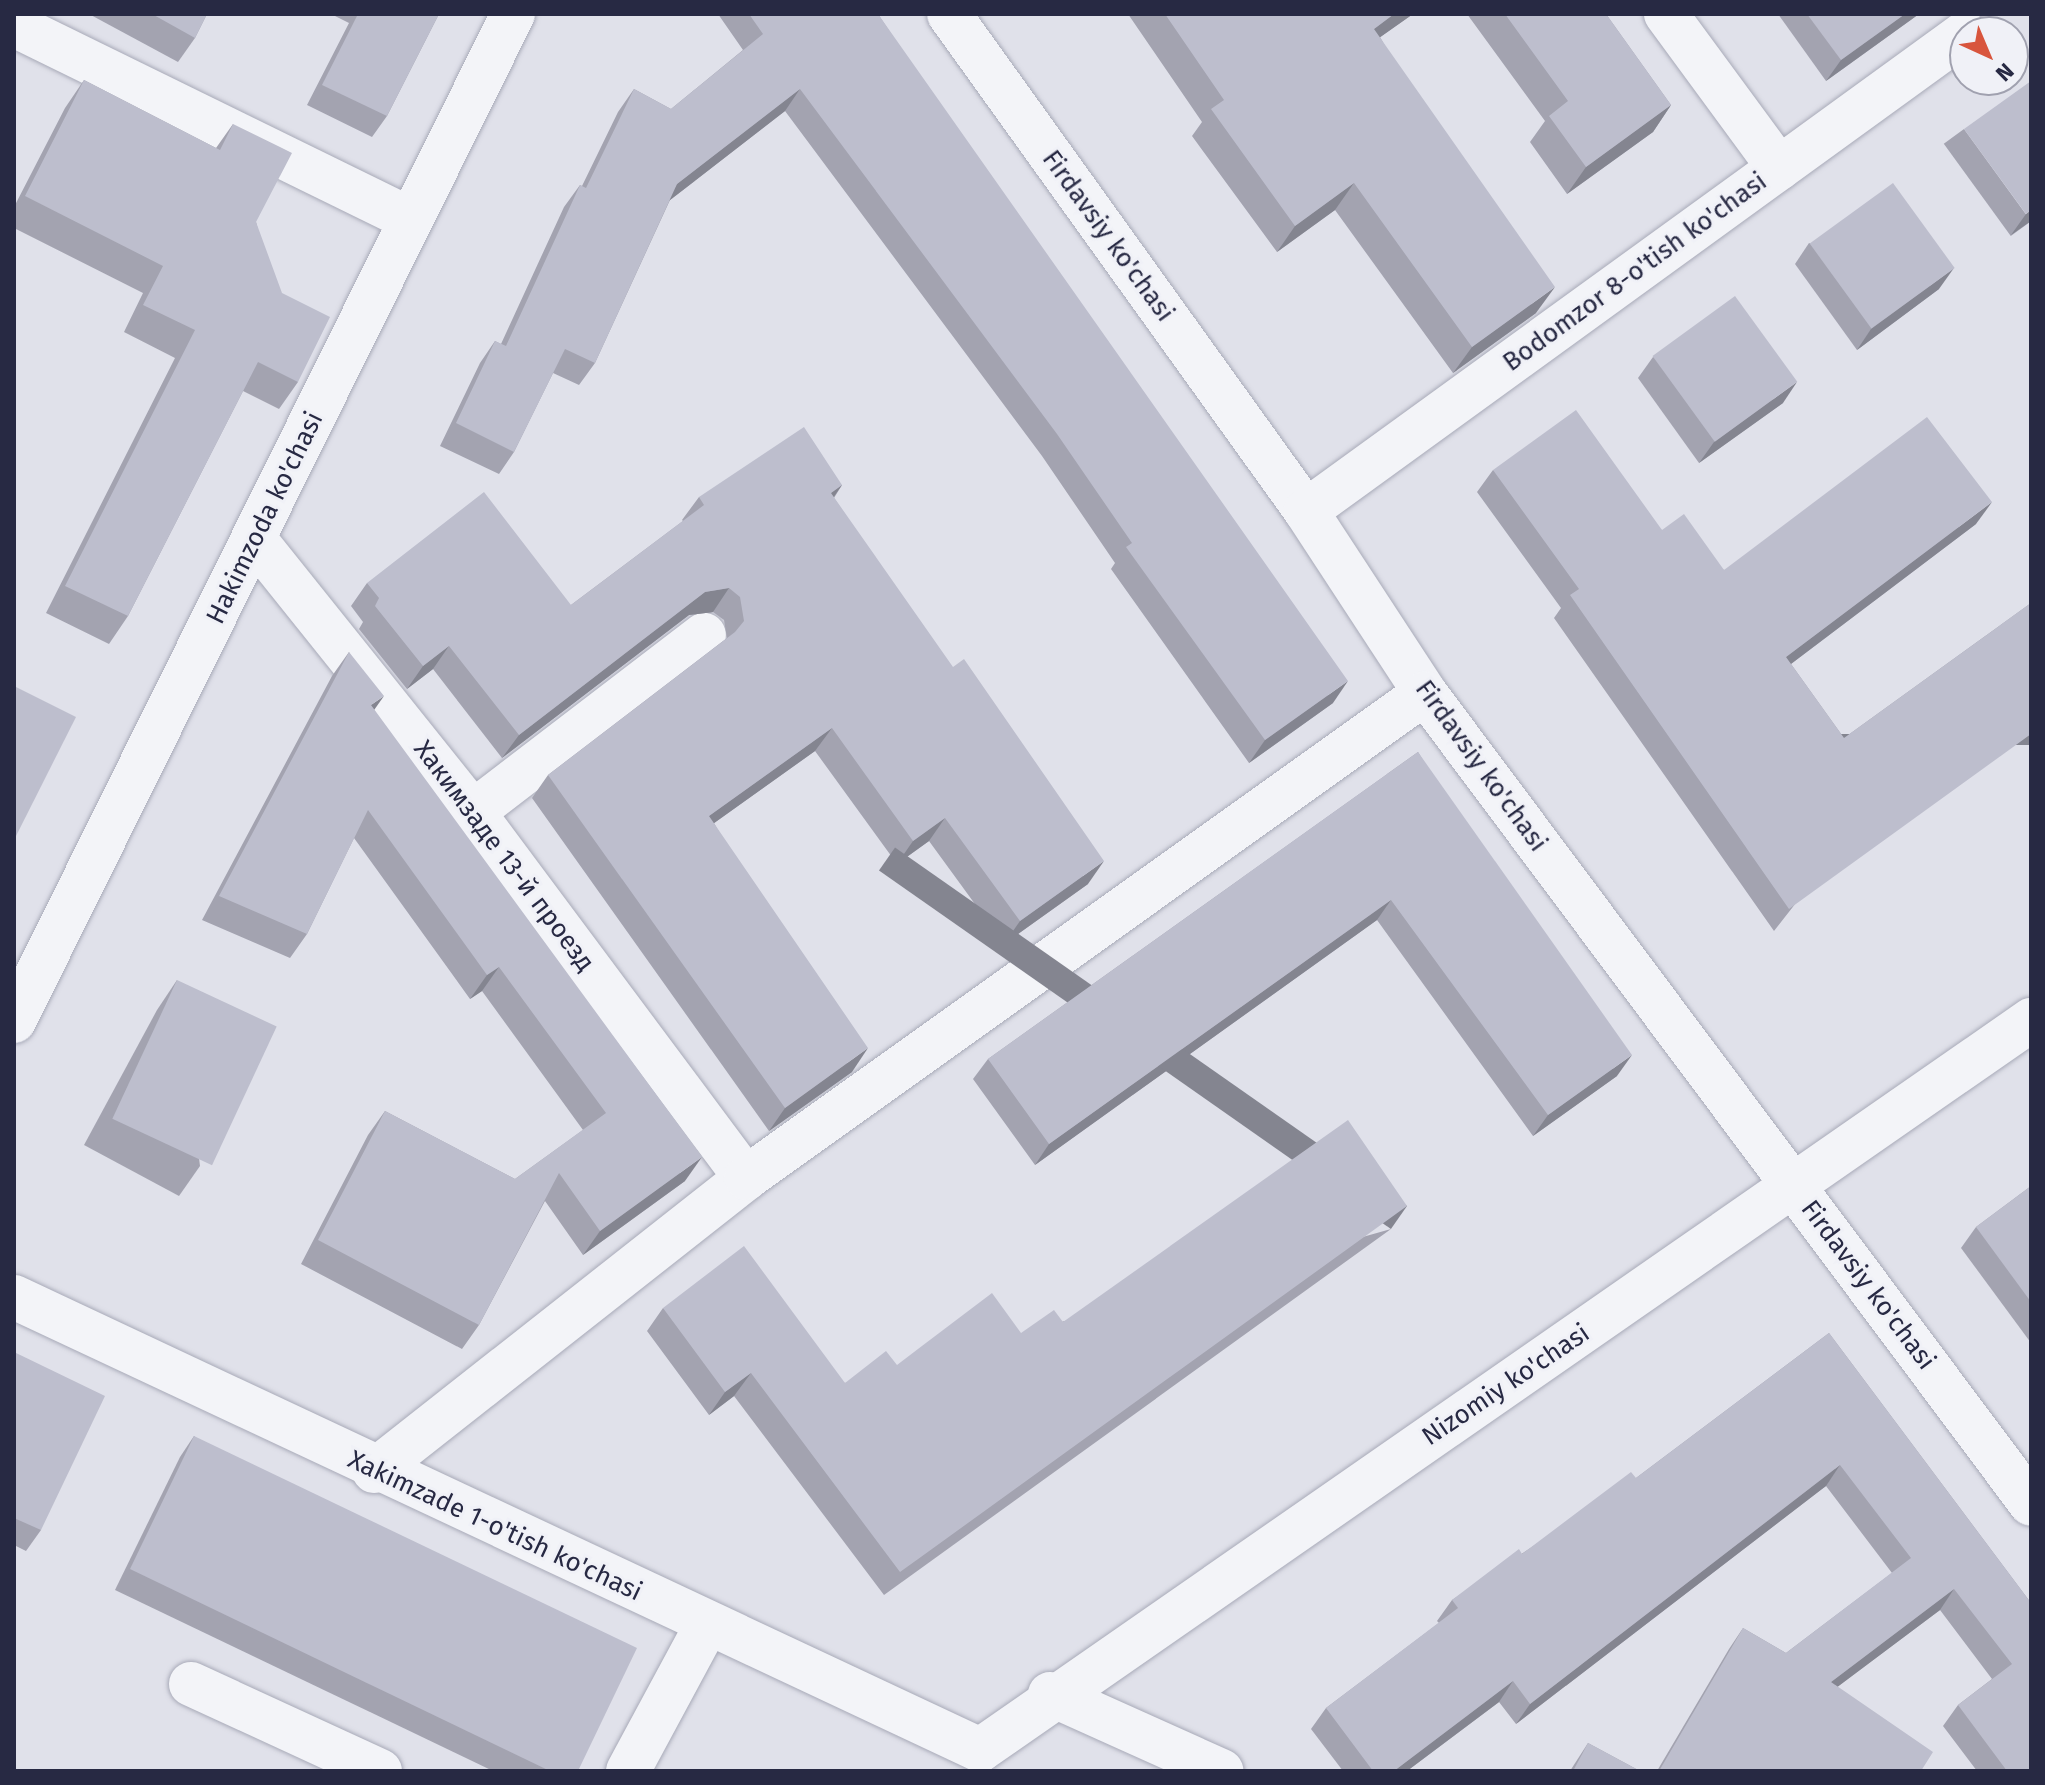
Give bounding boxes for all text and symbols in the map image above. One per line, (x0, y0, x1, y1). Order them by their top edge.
north arrow (1949, 16, 2029, 96)
text: N (1990, 57, 2019, 87)
street label: Firdavsiy ko'chasi (1035, 144, 1181, 328)
street label: Bodomzor 8-o'tish ko'chasi (1497, 166, 1773, 378)
street label: Hakimzoda ko'chasi (200, 407, 330, 629)
street label: Firdavsiy ko'chasi (1408, 674, 1554, 858)
street label: Хакимзаде 13-й проезд (407, 734, 601, 978)
street label: Firdavsiy ko'chasi (1794, 1194, 1942, 1376)
street label: Nizomiy ko'chasi (1416, 1317, 1596, 1453)
street label: Xakimzade 1-o'tish ko'chasi (343, 1444, 647, 1608)

